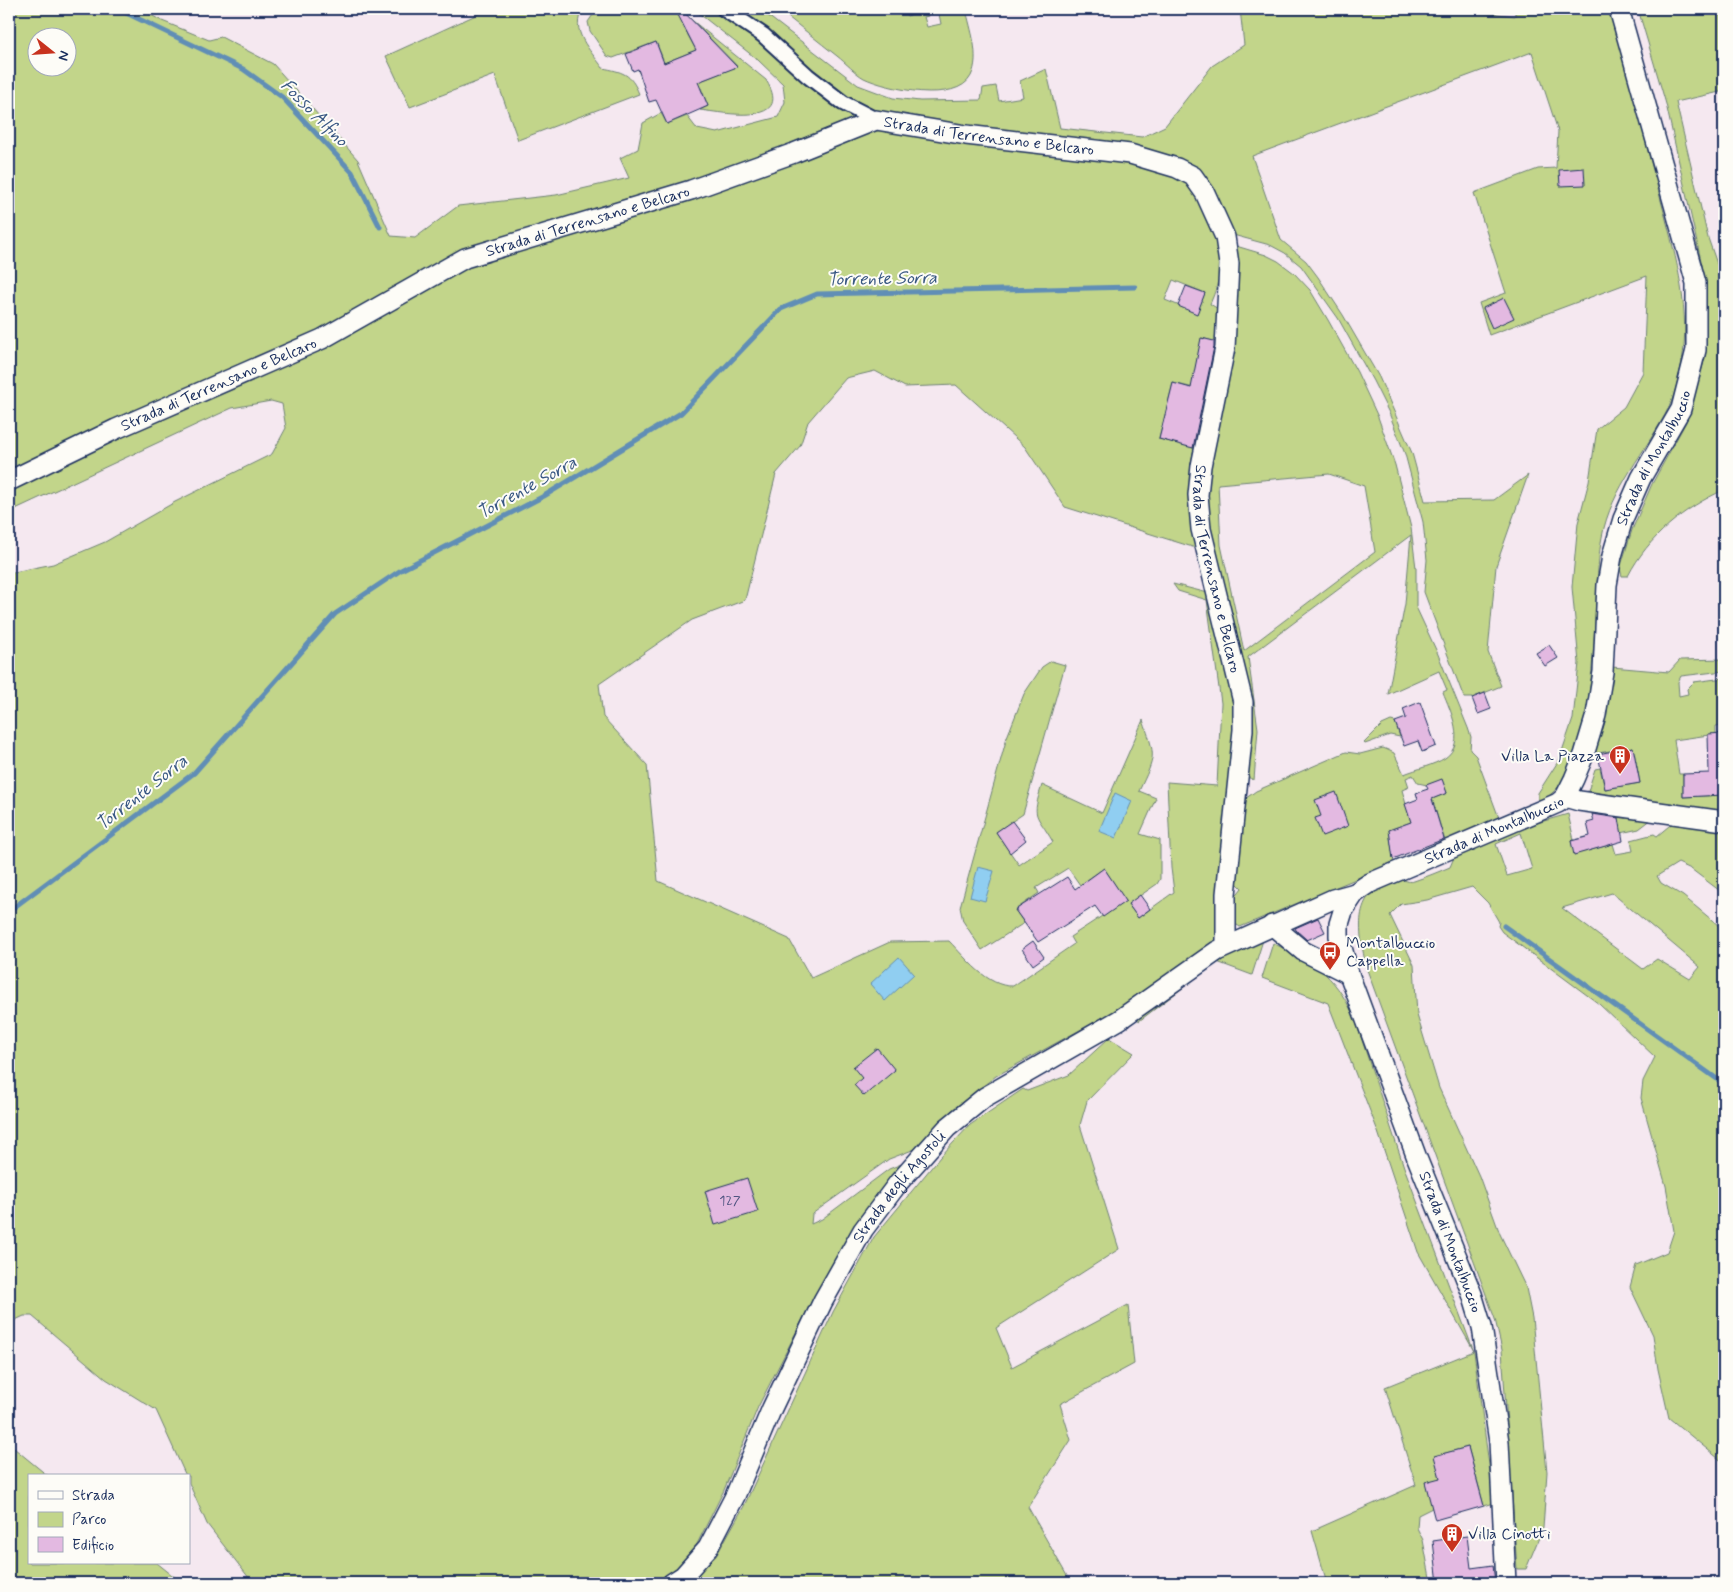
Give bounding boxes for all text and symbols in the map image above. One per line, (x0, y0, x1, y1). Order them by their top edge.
north arrow (28, 28, 78, 78)
text: N (54, 48, 73, 63)
water label: Fosso Alfino (275, 74, 354, 153)
street label: Strada di Terrensano e Belcaro (882, 111, 1095, 160)
street label: Strada di Terrensano e Belcaro (483, 180, 692, 262)
water label: Torrente Sorra (827, 266, 937, 292)
street label: Strada di Terrensano e Belcaro (117, 332, 320, 436)
street label: Strada di Montalbuccio (1611, 388, 1696, 528)
water label: Torrente Sorra (473, 451, 581, 525)
street label: Strada di Terrensano e Belcaro (1188, 464, 1246, 675)
building icon: Villa La Piazza (1608, 744, 1632, 775)
place label: Villa La Piazza (1501, 746, 1604, 767)
water label: Torrente Sorra (91, 750, 193, 836)
street label: Strada di Montalbuccio (1421, 792, 1569, 869)
place label: Montalbuccio Cappella (1346, 933, 1435, 972)
bus stop icon: Montalbuccio Cappella (1318, 940, 1342, 971)
street label: Strada degli Agostoli (848, 1126, 950, 1246)
street label: Strada di Montalbuccio (1413, 1168, 1487, 1316)
house number: 127 (719, 1192, 741, 1210)
legend (28, 1474, 190, 1564)
text: Strada (72, 1486, 115, 1506)
text: Parco (72, 1510, 106, 1530)
building icon: Villa Cinotti (1440, 1522, 1464, 1553)
place label: Villa Cinotti (1468, 1524, 1551, 1545)
text: Edificio (72, 1536, 114, 1556)

